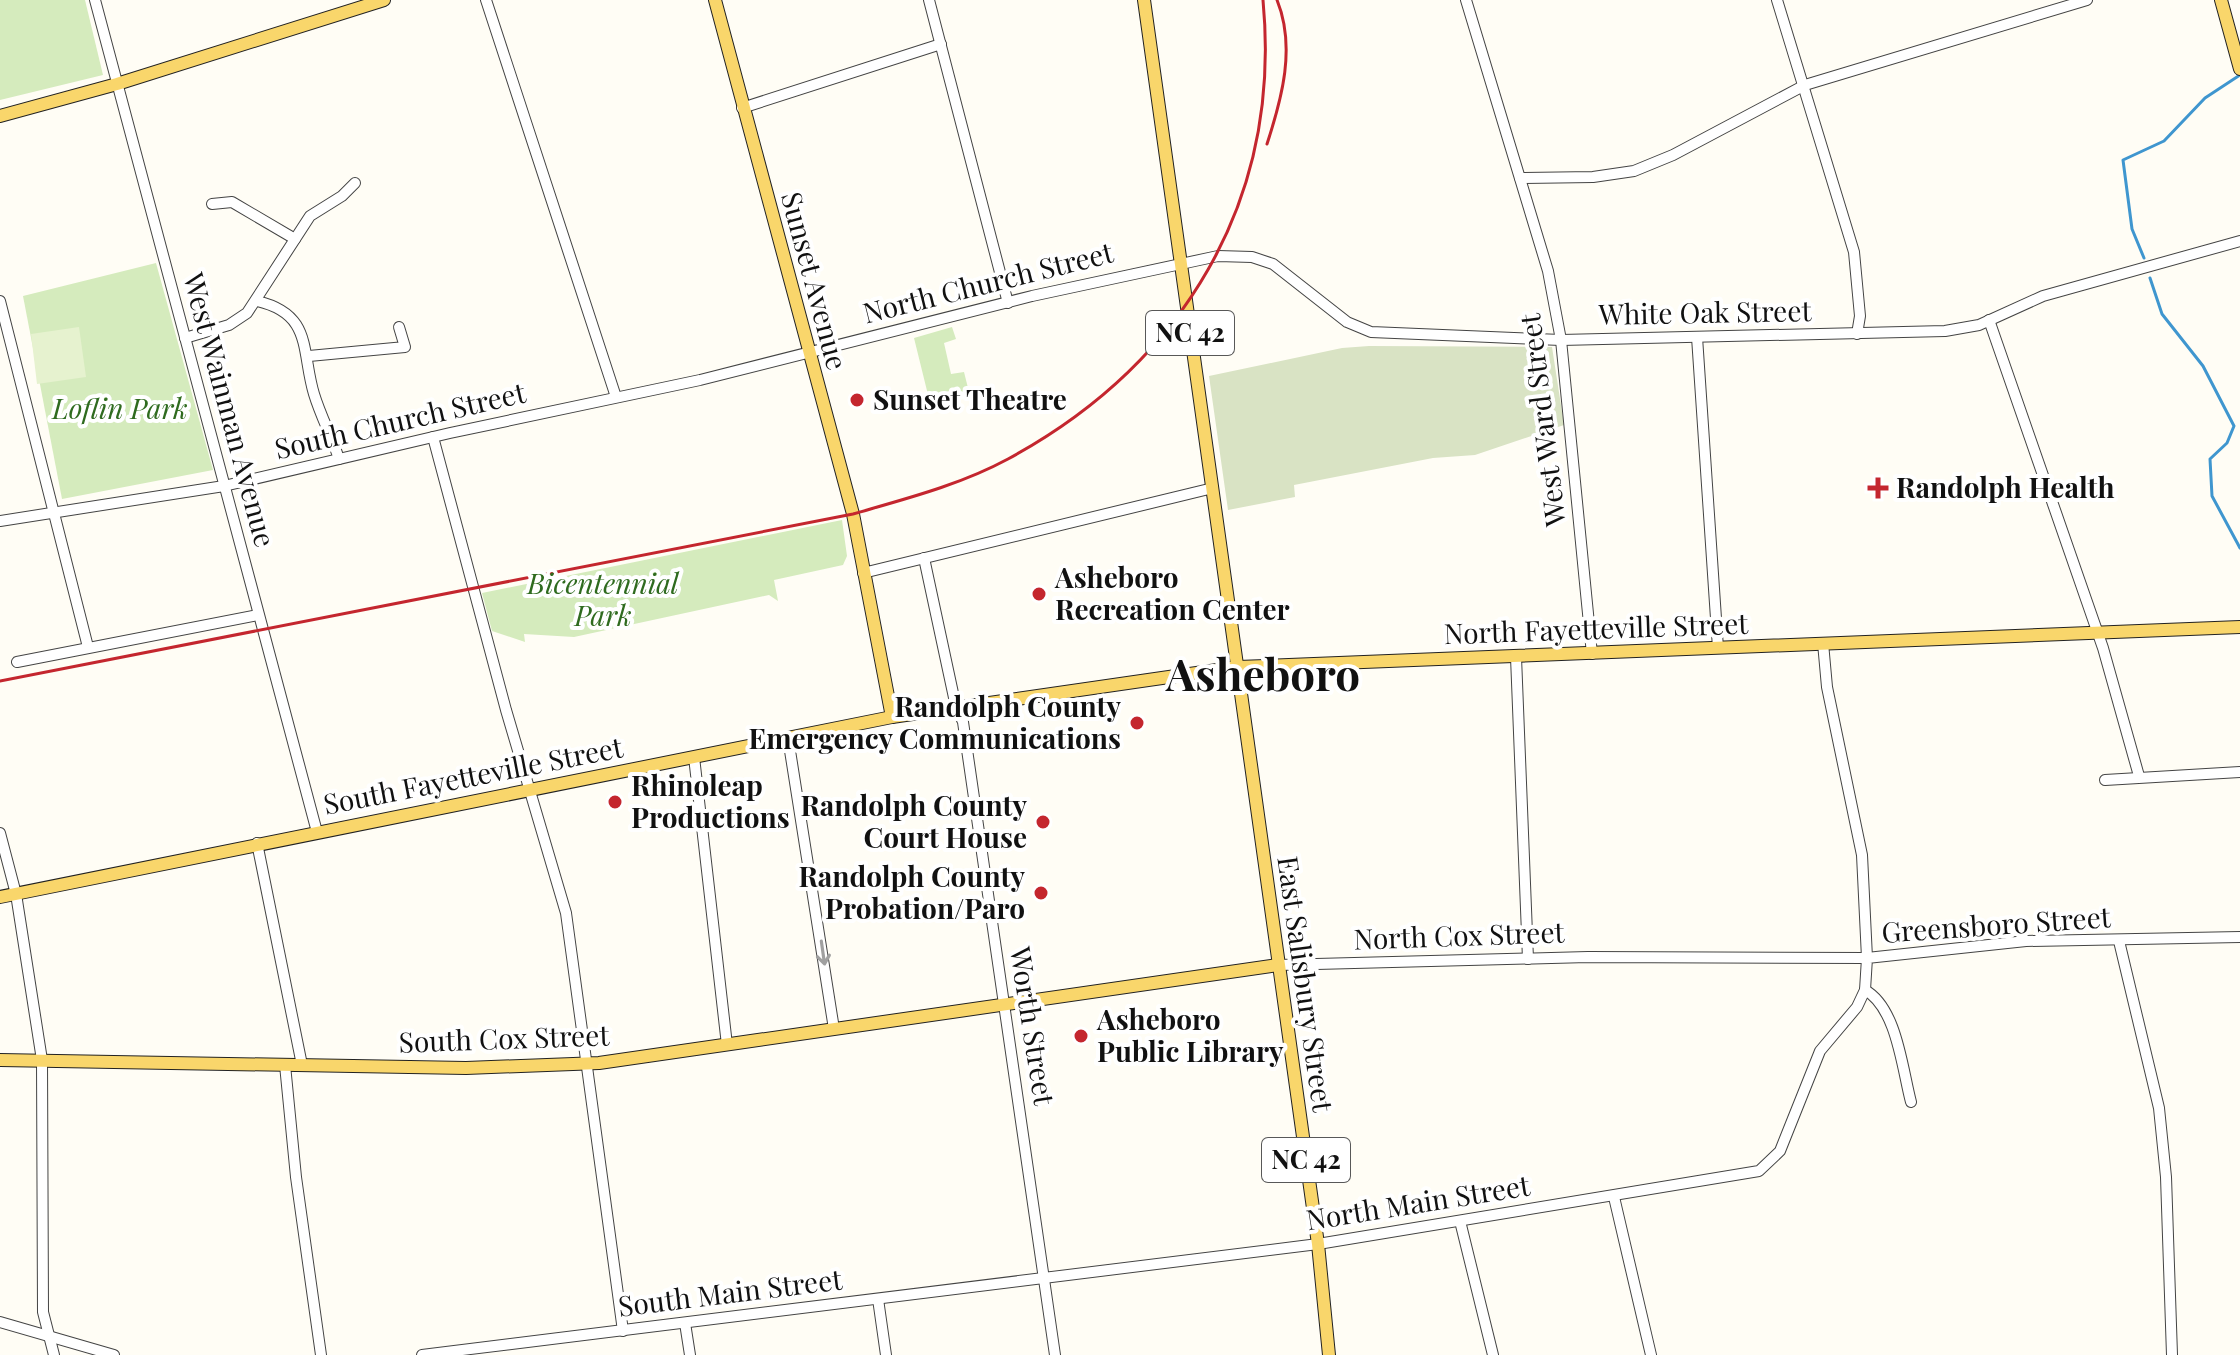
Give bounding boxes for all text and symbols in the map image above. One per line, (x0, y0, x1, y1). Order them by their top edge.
street label: Sunset Avenue (774, 188, 857, 374)
street label: North Church Street (859, 232, 1118, 331)
street label: West Wainman Avenue (176, 268, 285, 551)
street label: White Oak Street (1597, 291, 1813, 332)
road number: NC 42 (1146, 311, 1234, 355)
street label: West Ward Street (1510, 311, 1573, 530)
street label: South Church Street (271, 372, 530, 466)
place label: Sunset Theatre (873, 380, 1067, 417)
park label: Loflin Park (51, 389, 188, 426)
marker: Sunset Theatre (848, 391, 866, 409)
place label: Randolph Health (1896, 468, 2114, 505)
marker: Randolph Health (1867, 477, 1889, 499)
place label: Asheboro Recreation Center (1054, 558, 1290, 627)
park label: Bicentennial Park (526, 564, 680, 633)
marker: Asheboro Recreation Center (1030, 585, 1048, 603)
street label: North Fayetteville Street (1443, 604, 1750, 651)
district label: Asheboro (1165, 643, 1360, 702)
place label: Randolph County Emergency Communications (748, 687, 1121, 756)
marker: Randolph County Emergency Communications (1128, 714, 1146, 732)
street label: South Fayetteville Street (320, 727, 627, 822)
place label: Rhinoleap Productions (631, 766, 790, 835)
place label: Randolph County Court House (800, 786, 1027, 855)
marker: Rhinoleap Productions (606, 793, 624, 811)
marker: Randolph County Court House (1034, 813, 1052, 831)
street label: East Salisbury Street (1270, 854, 1343, 1115)
place label: Randolph County Probation/Paro (798, 857, 1025, 926)
marker: Randolph County Probation/Paro (1032, 884, 1050, 902)
street label: Greensboro Street (1880, 897, 2113, 950)
street label: North Cox Street (1353, 912, 1566, 957)
one-way arrow (816, 940, 831, 965)
street label: Worth Street (1003, 943, 1064, 1109)
place label: Asheboro Public Library (1096, 1000, 1284, 1069)
street label: South Cox Street (398, 1015, 611, 1060)
marker: Asheboro Public Library (1072, 1027, 1090, 1045)
road number: NC 42 (1262, 1138, 1350, 1182)
street label: North Main Street (1303, 1165, 1533, 1237)
street label: South Main Street (616, 1259, 845, 1324)

